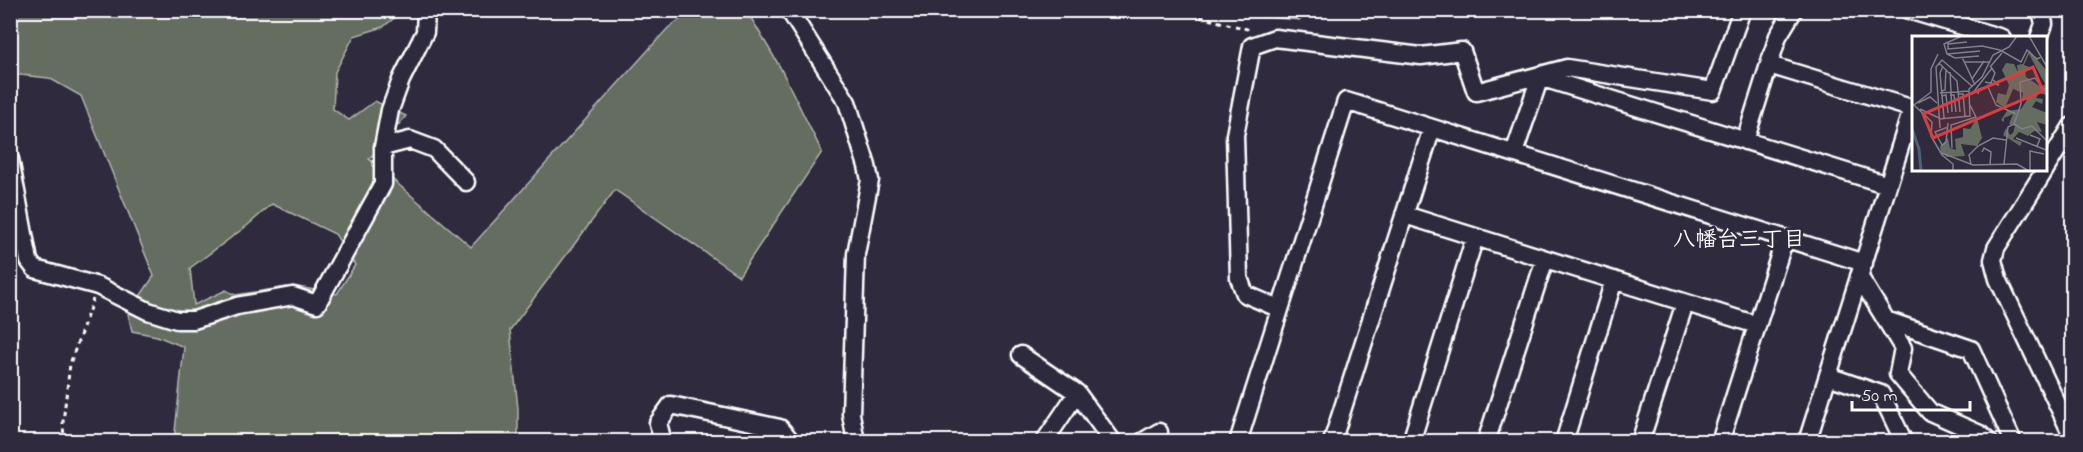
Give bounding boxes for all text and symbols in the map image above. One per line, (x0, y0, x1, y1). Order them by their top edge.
inset map (1912, 36, 2047, 171)
district label: 八幡台三丁目 (1673, 225, 1805, 257)
scale bar (1852, 374, 1970, 412)
text: 50 m (1861, 384, 1898, 410)

